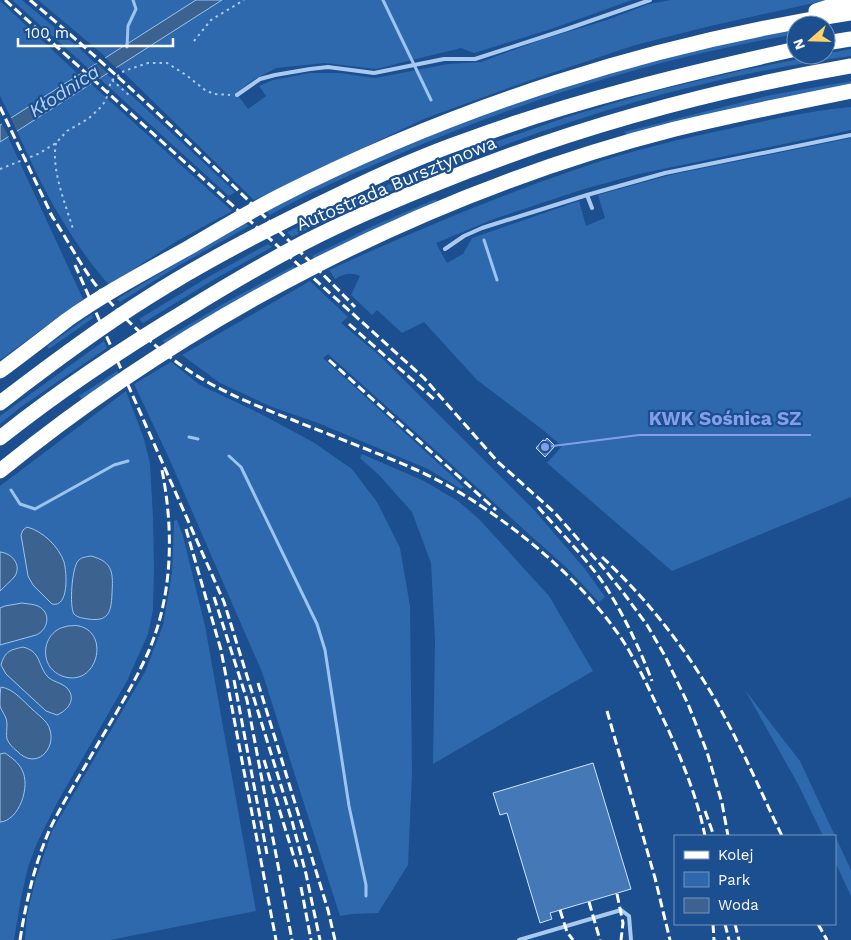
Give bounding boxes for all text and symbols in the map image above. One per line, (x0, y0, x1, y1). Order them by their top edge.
scale bar (18, 15, 172, 47)
north arrow (786, 15, 836, 65)
text: 100 m (25, 24, 69, 42)
text: N (789, 37, 808, 52)
water label: Kłodnica (25, 60, 104, 122)
street label: Autostrada Bursztynowa (293, 131, 499, 235)
callout: KWK Sośnica SZ (639, 401, 811, 435)
text: KWK Sośnica SZ (649, 407, 801, 430)
legend (674, 835, 836, 925)
text: Kolej (718, 846, 753, 864)
text: Park (718, 871, 751, 889)
text: Woda (718, 896, 759, 914)

